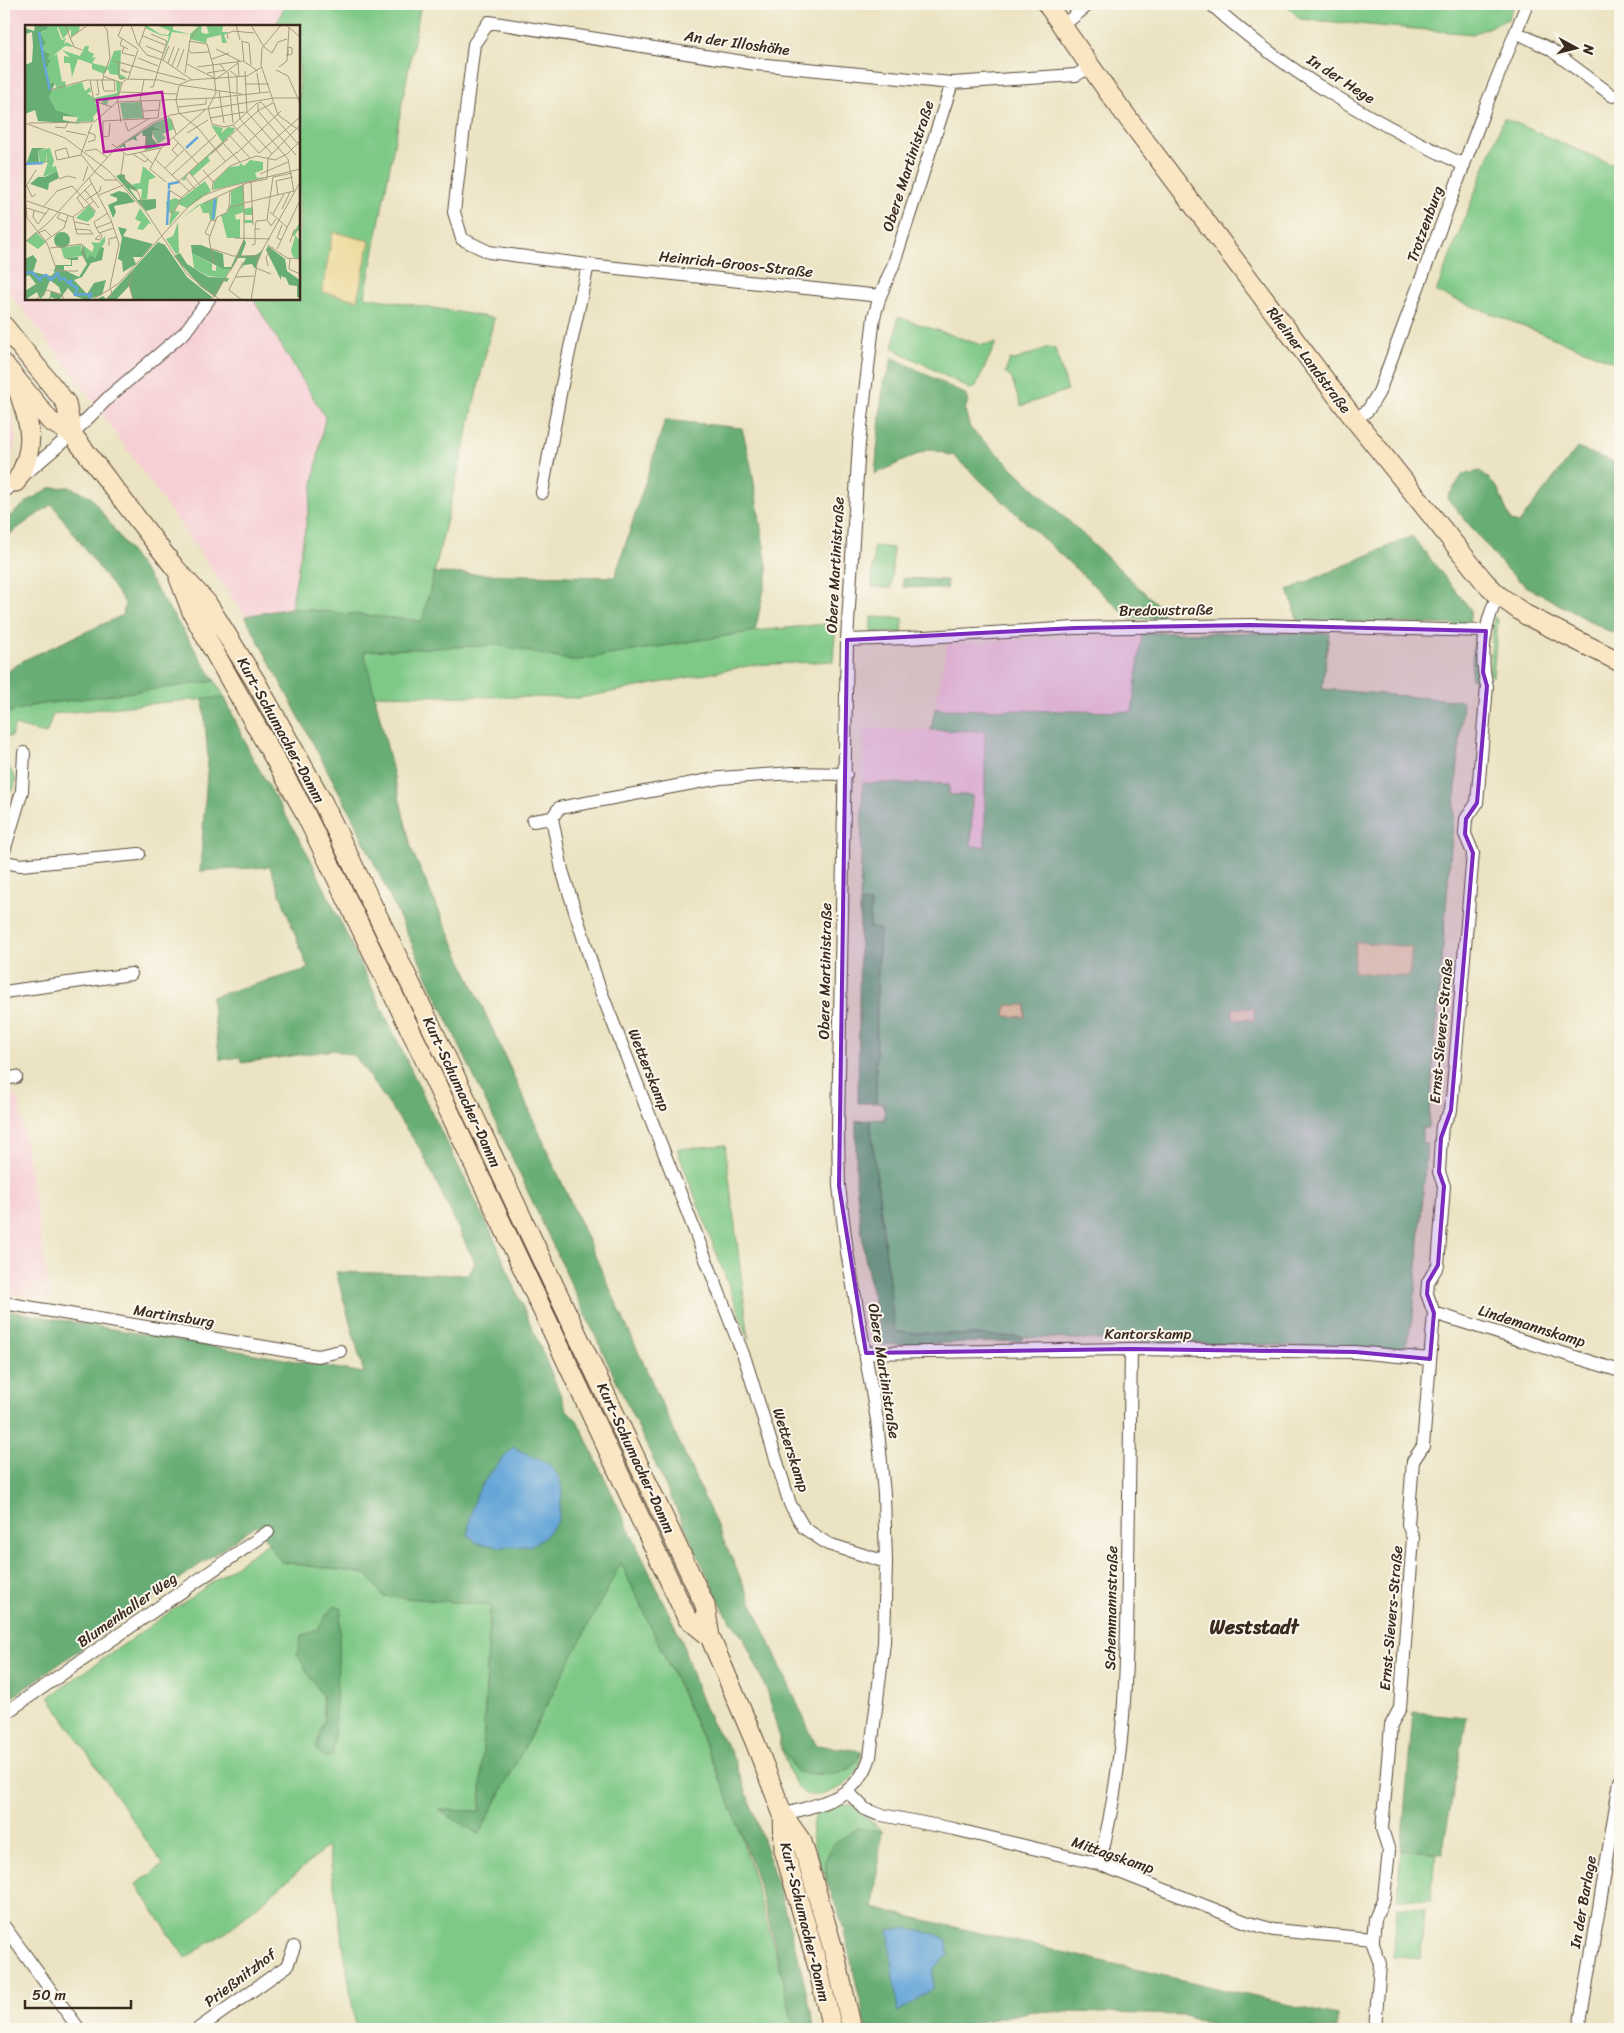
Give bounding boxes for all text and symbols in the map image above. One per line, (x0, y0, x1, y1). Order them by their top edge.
north arrow (1552, 22, 1602, 72)
street label: An der Illoshöhe (682, 23, 791, 63)
inset map (25, 25, 300, 300)
text: N (1575, 42, 1602, 56)
street label: In der Hege (1301, 47, 1380, 111)
street label: Obere Martinistraße (875, 97, 942, 235)
street label: Trotzenburg (1399, 182, 1451, 266)
street label: Heinrich-Groos-Straße (658, 243, 815, 285)
street label: Rheiner Landstraße (1260, 301, 1358, 419)
street label: Obere Martinistraße (818, 496, 852, 634)
street label: Bredowstraße (1119, 596, 1214, 624)
street label: Kurt-Schumacher-Damm (230, 652, 332, 808)
street label: Obere Martinistraße (811, 902, 839, 1040)
street label: Ernst-Sievers-Straße (1422, 957, 1460, 1105)
street label: Kurt-Schumacher-Damm (416, 1012, 509, 1172)
street label: Wetterskamp (621, 1025, 677, 1115)
street label: Martinsburg (132, 1297, 217, 1335)
street label: Lindemannskamp (1475, 1297, 1589, 1355)
street label: Obere Martinistraße (860, 1301, 908, 1441)
street label: Kantorskamp (1105, 1321, 1192, 1347)
street label: Kurt-Schumacher-Damm (590, 1378, 683, 1538)
street label: Wetterskamp (765, 1404, 817, 1496)
street label: Ernst-Sievers-Straße (1372, 1544, 1410, 1692)
street label: Schemmannstraße (1097, 1545, 1125, 1670)
street label: Blumenhaller Weg (71, 1565, 183, 1654)
district label: Weststadt (1209, 1610, 1301, 1645)
street label: Mittagskamp (1068, 1829, 1158, 1881)
street label: Kurt-Schumacher-Damm (773, 1839, 838, 2005)
street label: In der Barlage (1562, 1853, 1604, 1951)
street label: Prießnitzhof (198, 1941, 283, 2014)
scale bar (25, 1978, 131, 2010)
text: 50 m (32, 1982, 67, 2008)

